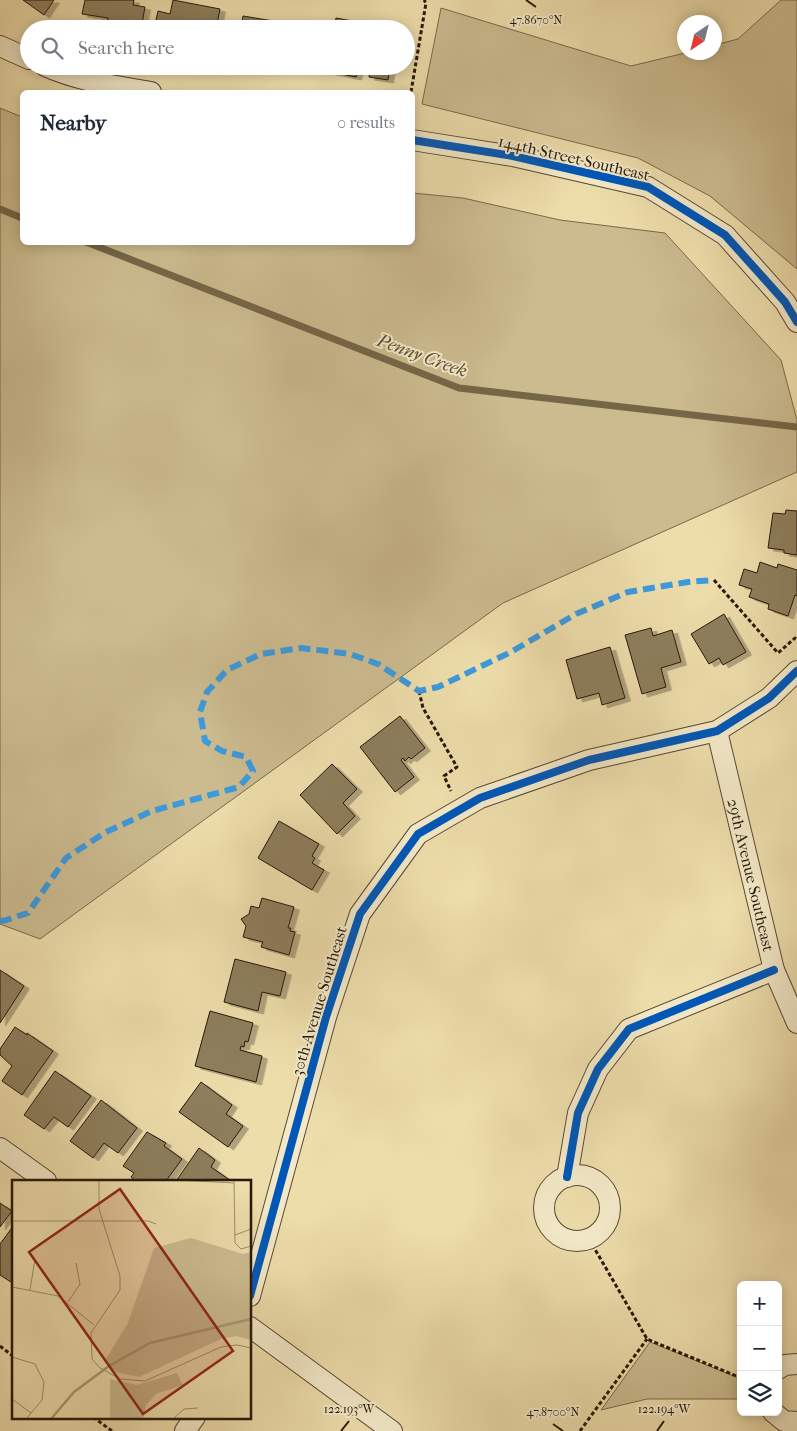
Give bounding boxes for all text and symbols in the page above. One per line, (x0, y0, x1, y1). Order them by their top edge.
text: 47.8670°N (510, 13, 562, 27)
north arrow (677, 15, 722, 60)
search box (20, 20, 415, 75)
icon: search (38, 34, 66, 62)
text: Search here (78, 37, 174, 59)
text: Nearby (40, 111, 106, 135)
text: 0 results (337, 113, 395, 132)
street label: 144th Street Southeast (496, 131, 652, 185)
water label: Penny Creek (373, 330, 470, 382)
street label: 29th Avenue Southeast (724, 797, 779, 954)
street label: 30th Avenue Southeast (287, 924, 351, 1078)
inset map (12, 1180, 251, 1418)
map controls (737, 1281, 782, 1416)
button: + (737, 1281, 782, 1326)
button: − (737, 1326, 782, 1371)
button: layers (737, 1371, 782, 1416)
text: 122.193°W (324, 1402, 376, 1416)
text: 122.194°W (638, 1402, 692, 1416)
text: 47.8700°N (526, 1405, 580, 1419)

